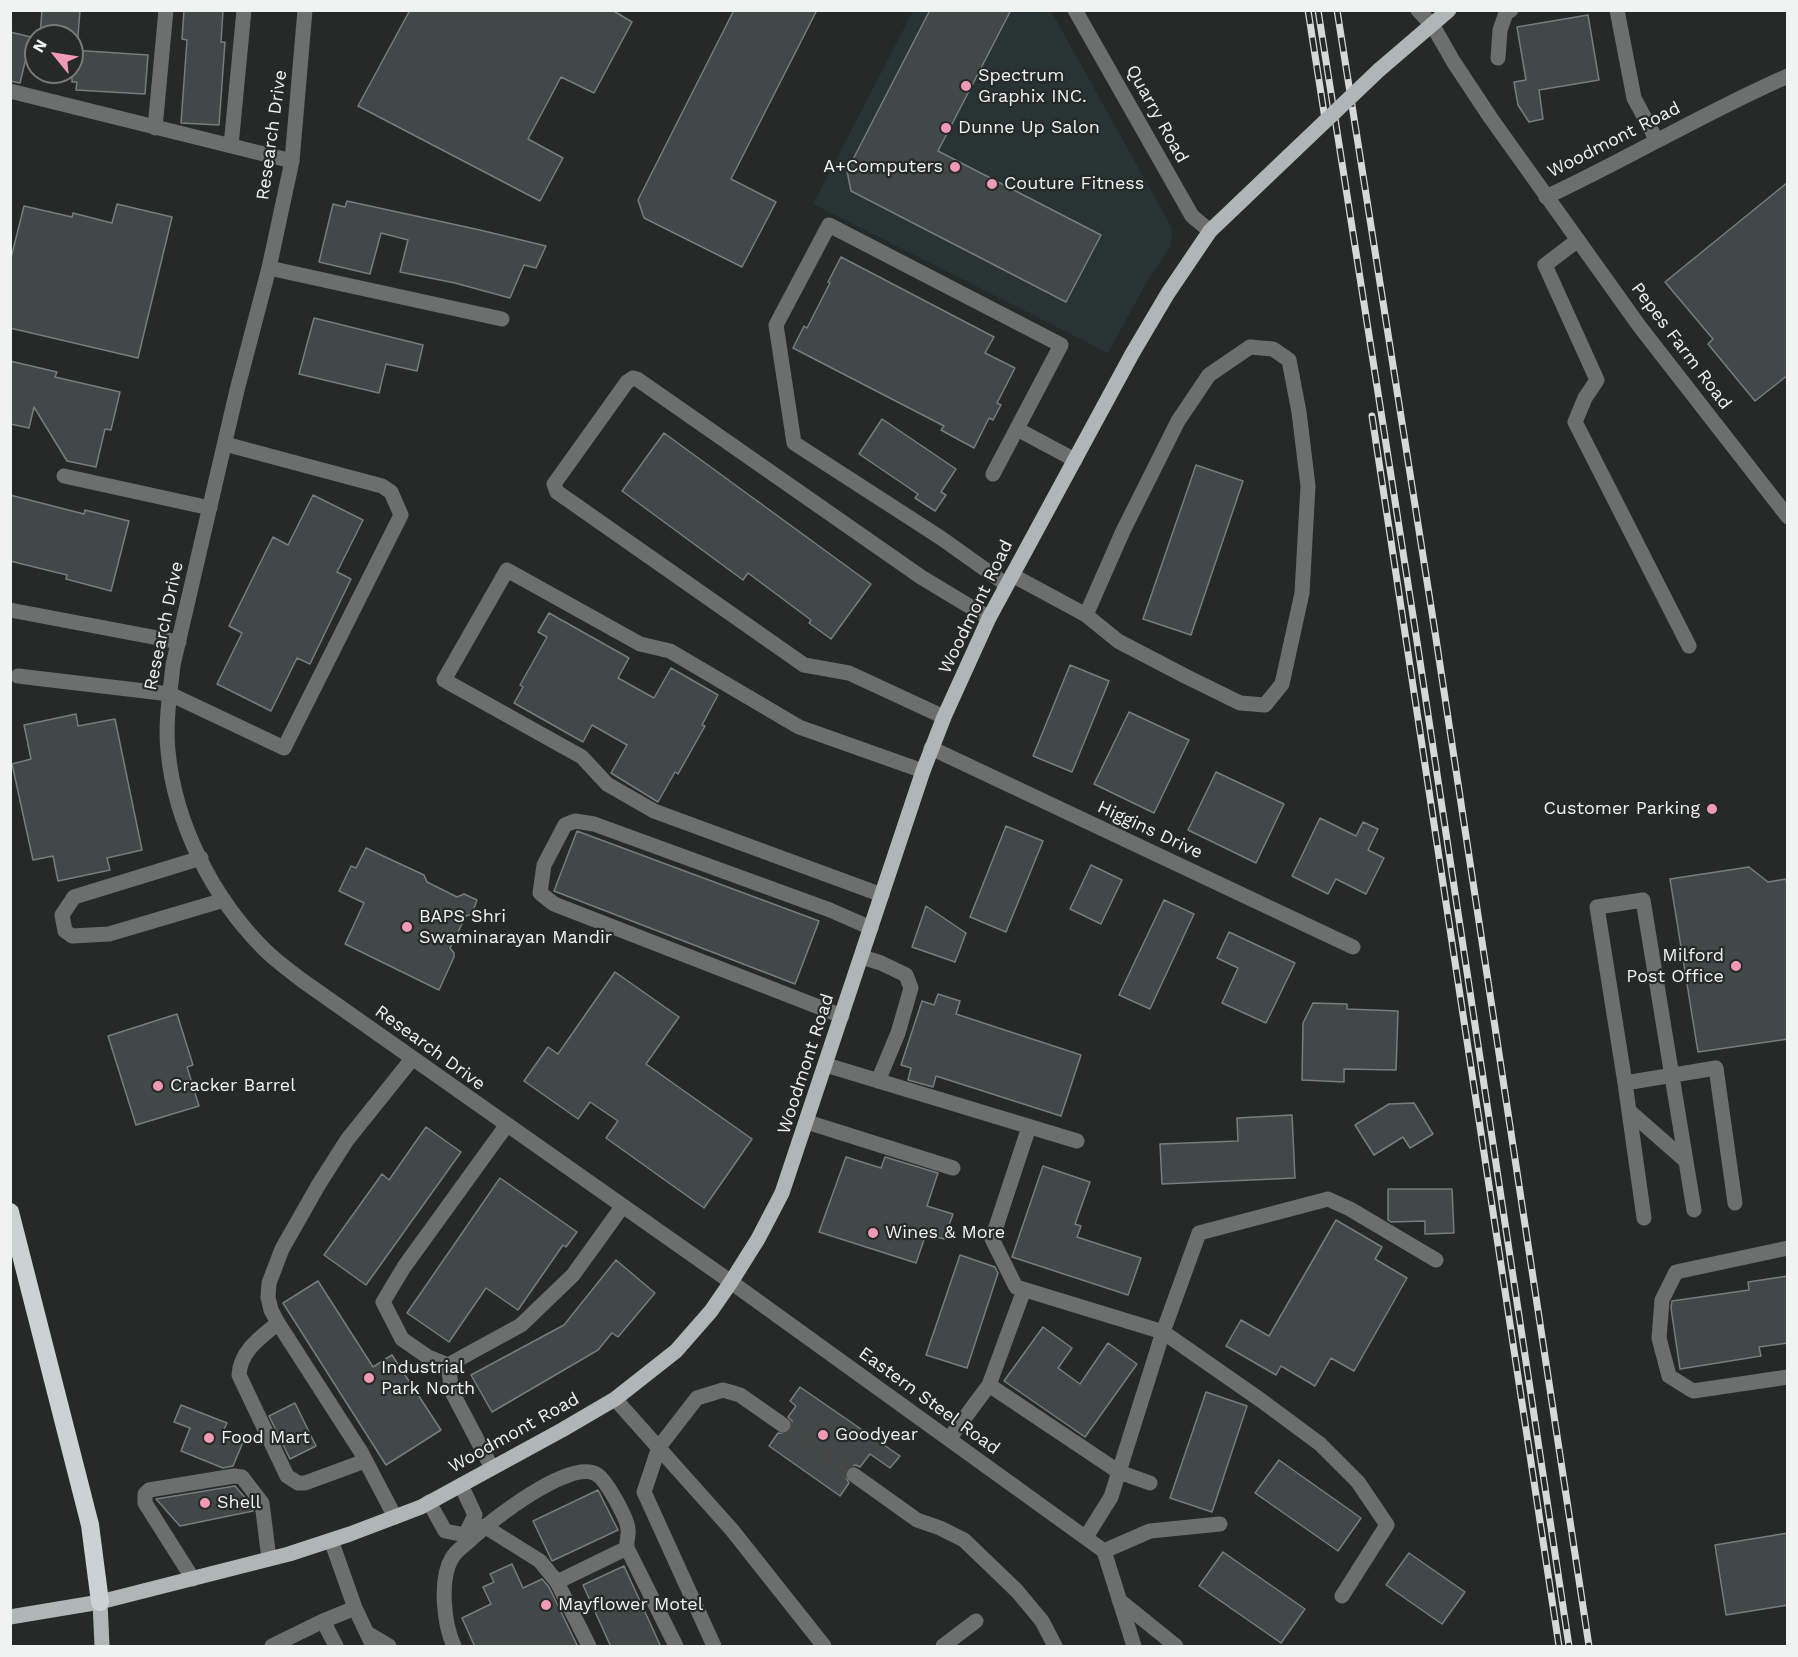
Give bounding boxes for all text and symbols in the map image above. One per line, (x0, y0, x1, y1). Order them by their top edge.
north arrow (24, 24, 84, 84)
text: N (29, 36, 51, 56)
street label: Quarry Road (1121, 61, 1193, 167)
place label: Spectrum Graphix INC. (978, 65, 1087, 107)
street label: Research Drive (252, 68, 292, 202)
marker: Spectrum Graphix INC. (959, 79, 973, 93)
street label: Woodmont Road (1544, 97, 1684, 183)
place label: Dunne Up Salon (958, 117, 1100, 139)
marker: Dunne Up Salon (939, 121, 953, 135)
place label: A+Computers (823, 156, 943, 178)
marker: A+Computers (948, 160, 962, 174)
place label: Couture Fitness (1004, 173, 1144, 195)
marker: Couture Fitness (985, 177, 999, 191)
street label: Pepes Farm Road (1626, 278, 1736, 414)
street label: Woodmont Road (934, 537, 1018, 677)
street label: Research Drive (140, 560, 188, 692)
street label: Higgins Drive (1094, 796, 1206, 864)
place label: Customer Parking (1543, 798, 1700, 820)
marker: Customer Parking (1705, 802, 1719, 816)
place label: BAPS Shri Swaminarayan Mandir (419, 906, 612, 948)
marker: BAPS Shri Swaminarayan Mandir (400, 920, 414, 934)
place label: Milford Post Office (1626, 945, 1724, 988)
marker: Milford Post Office (1729, 959, 1743, 973)
street label: Woodmont Road (773, 991, 839, 1137)
street label: Research Drive (371, 1001, 489, 1095)
place label: Cracker Barrel (170, 1075, 296, 1097)
marker: Cracker Barrel (151, 1079, 165, 1093)
place label: Wines & More (885, 1222, 1005, 1244)
marker: Wines & More (866, 1226, 880, 1240)
street label: Eastern Steel Road (854, 1343, 1004, 1459)
place label: Industrial Park North (381, 1357, 475, 1400)
marker: Industrial Park North (362, 1371, 376, 1385)
street label: Woodmont Road (445, 1388, 583, 1478)
place label: Goodyear (835, 1424, 918, 1446)
place label: Food Mart (221, 1427, 310, 1449)
marker: Goodyear (816, 1428, 830, 1442)
marker: Food Mart (202, 1431, 216, 1445)
place label: Shell (217, 1492, 261, 1514)
marker: Shell (198, 1496, 212, 1510)
place label: Mayflower Motel (558, 1594, 703, 1616)
marker: Mayflower Motel (539, 1598, 553, 1612)

